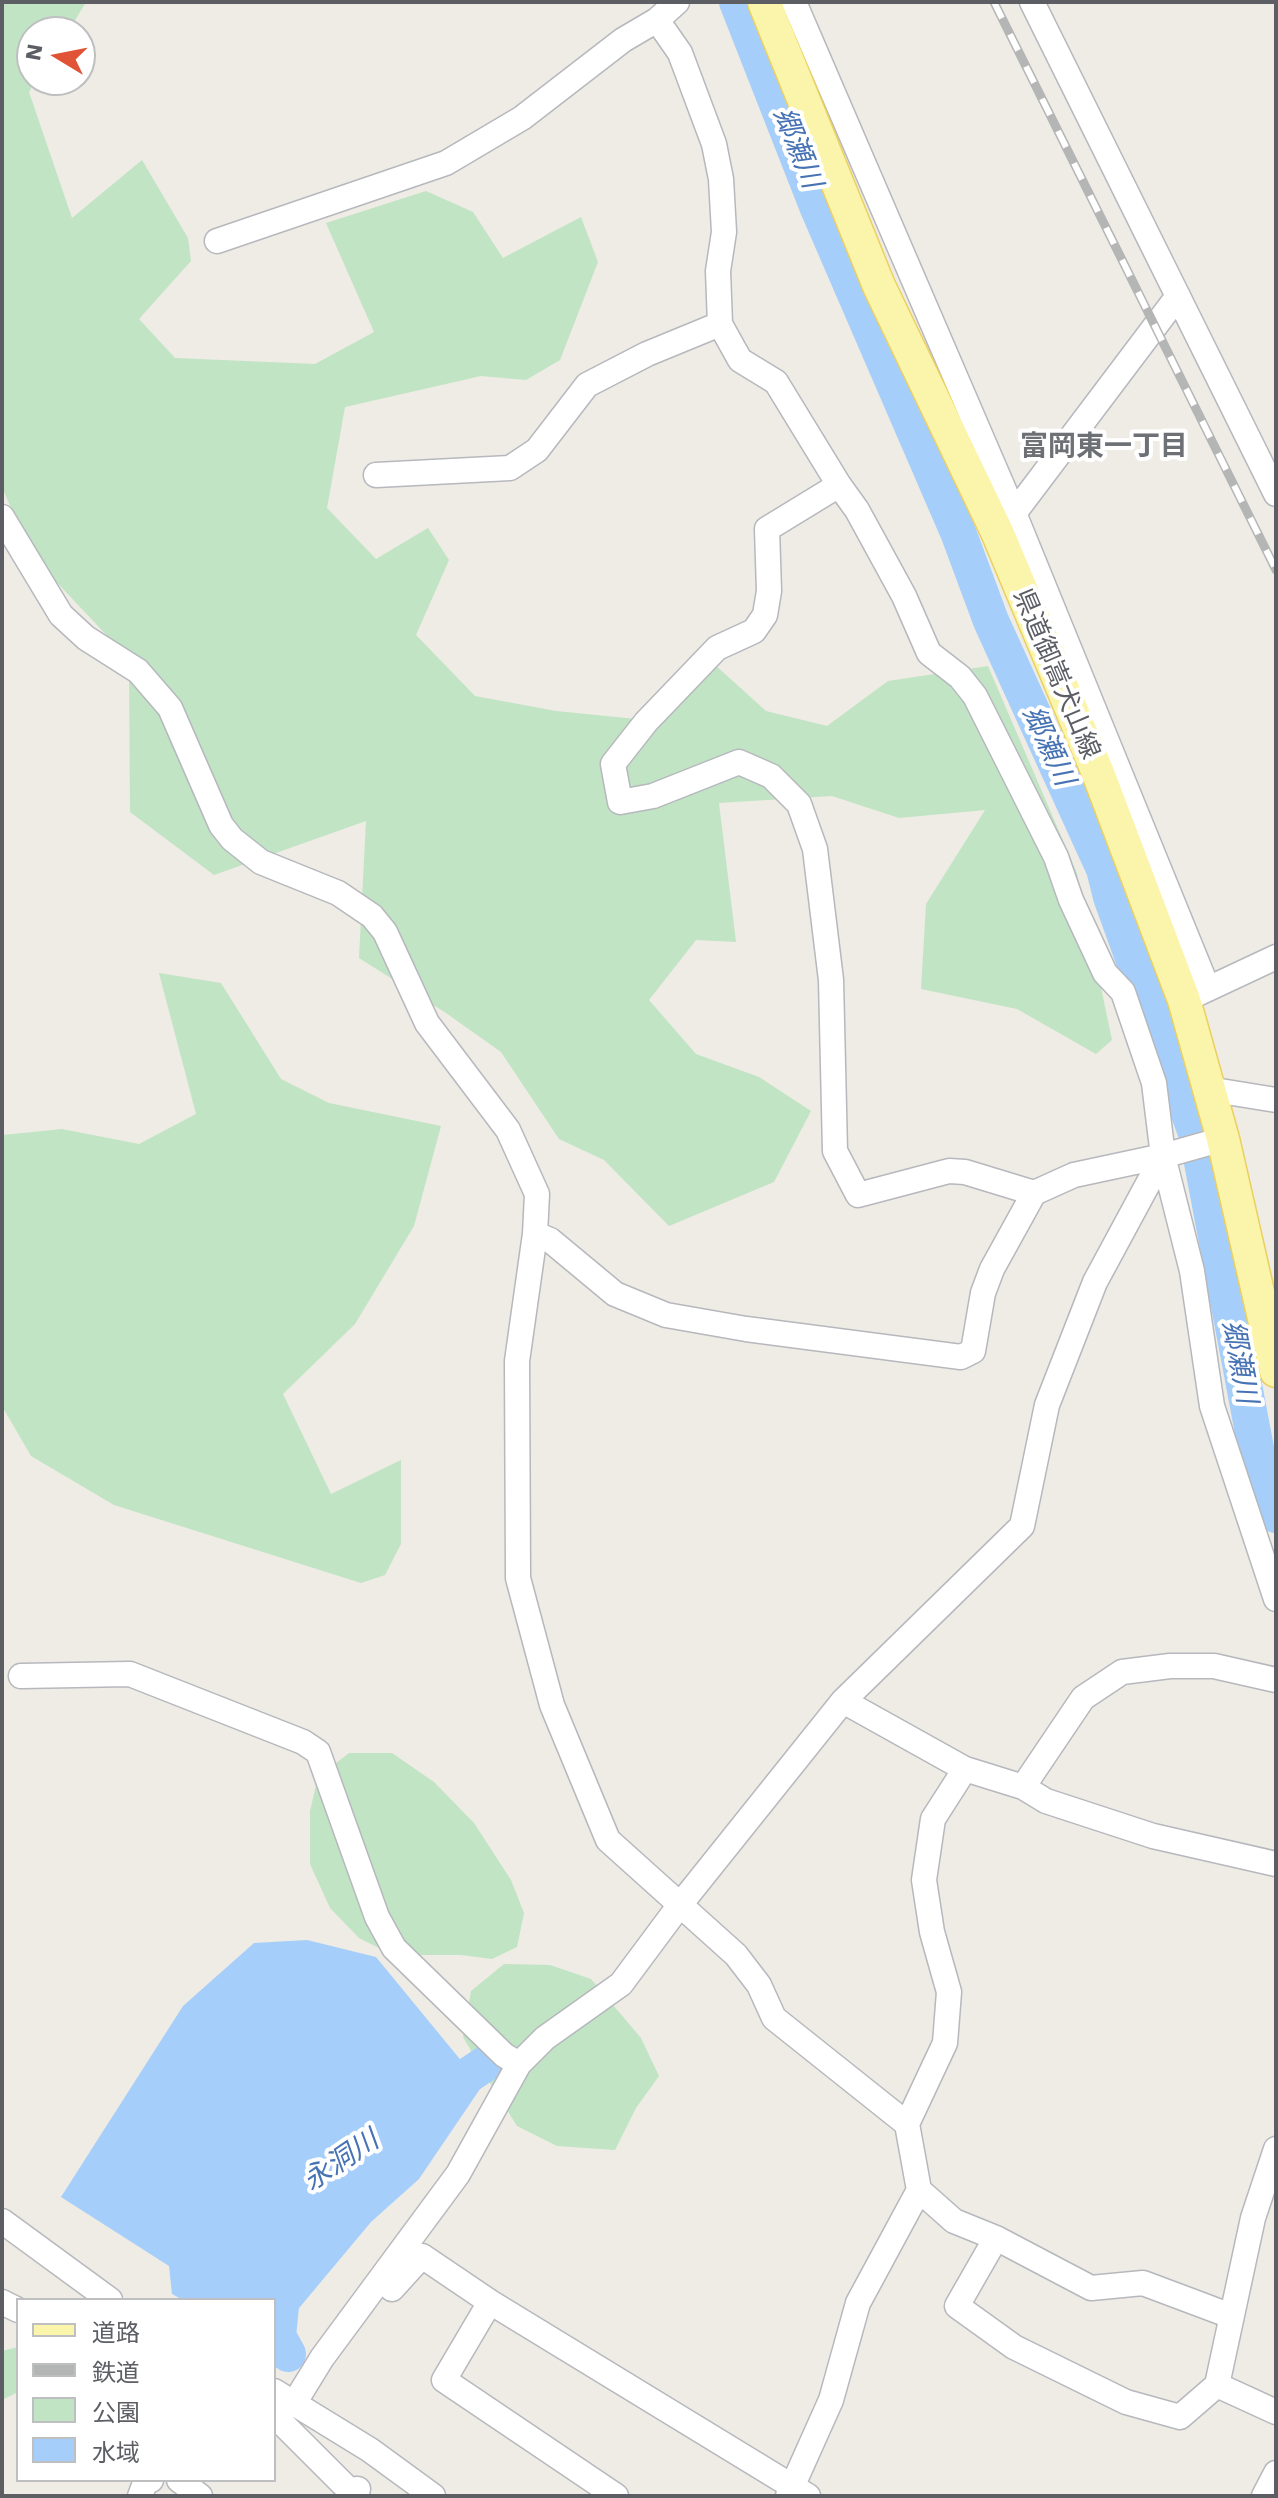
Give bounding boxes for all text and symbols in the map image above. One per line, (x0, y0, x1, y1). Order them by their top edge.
north arrow (16, 16, 96, 96)
text: N (20, 42, 48, 62)
water label: 郷瀬川 (766, 103, 828, 193)
district label: 富岡東一丁目 (1020, 430, 1188, 464)
street label: 県道御嵩犬山線 (1006, 584, 1106, 764)
water label: 郷瀬川 (1015, 701, 1081, 791)
water label: 郷瀬川 (1214, 1318, 1264, 1406)
water label: 永洞川 (297, 2124, 385, 2198)
legend (16, 2298, 276, 2482)
text: 道路 (92, 2319, 140, 2347)
text: 鉄道 (92, 2359, 140, 2387)
text: 公園 (92, 2399, 140, 2427)
text: 水域 (92, 2439, 140, 2467)

